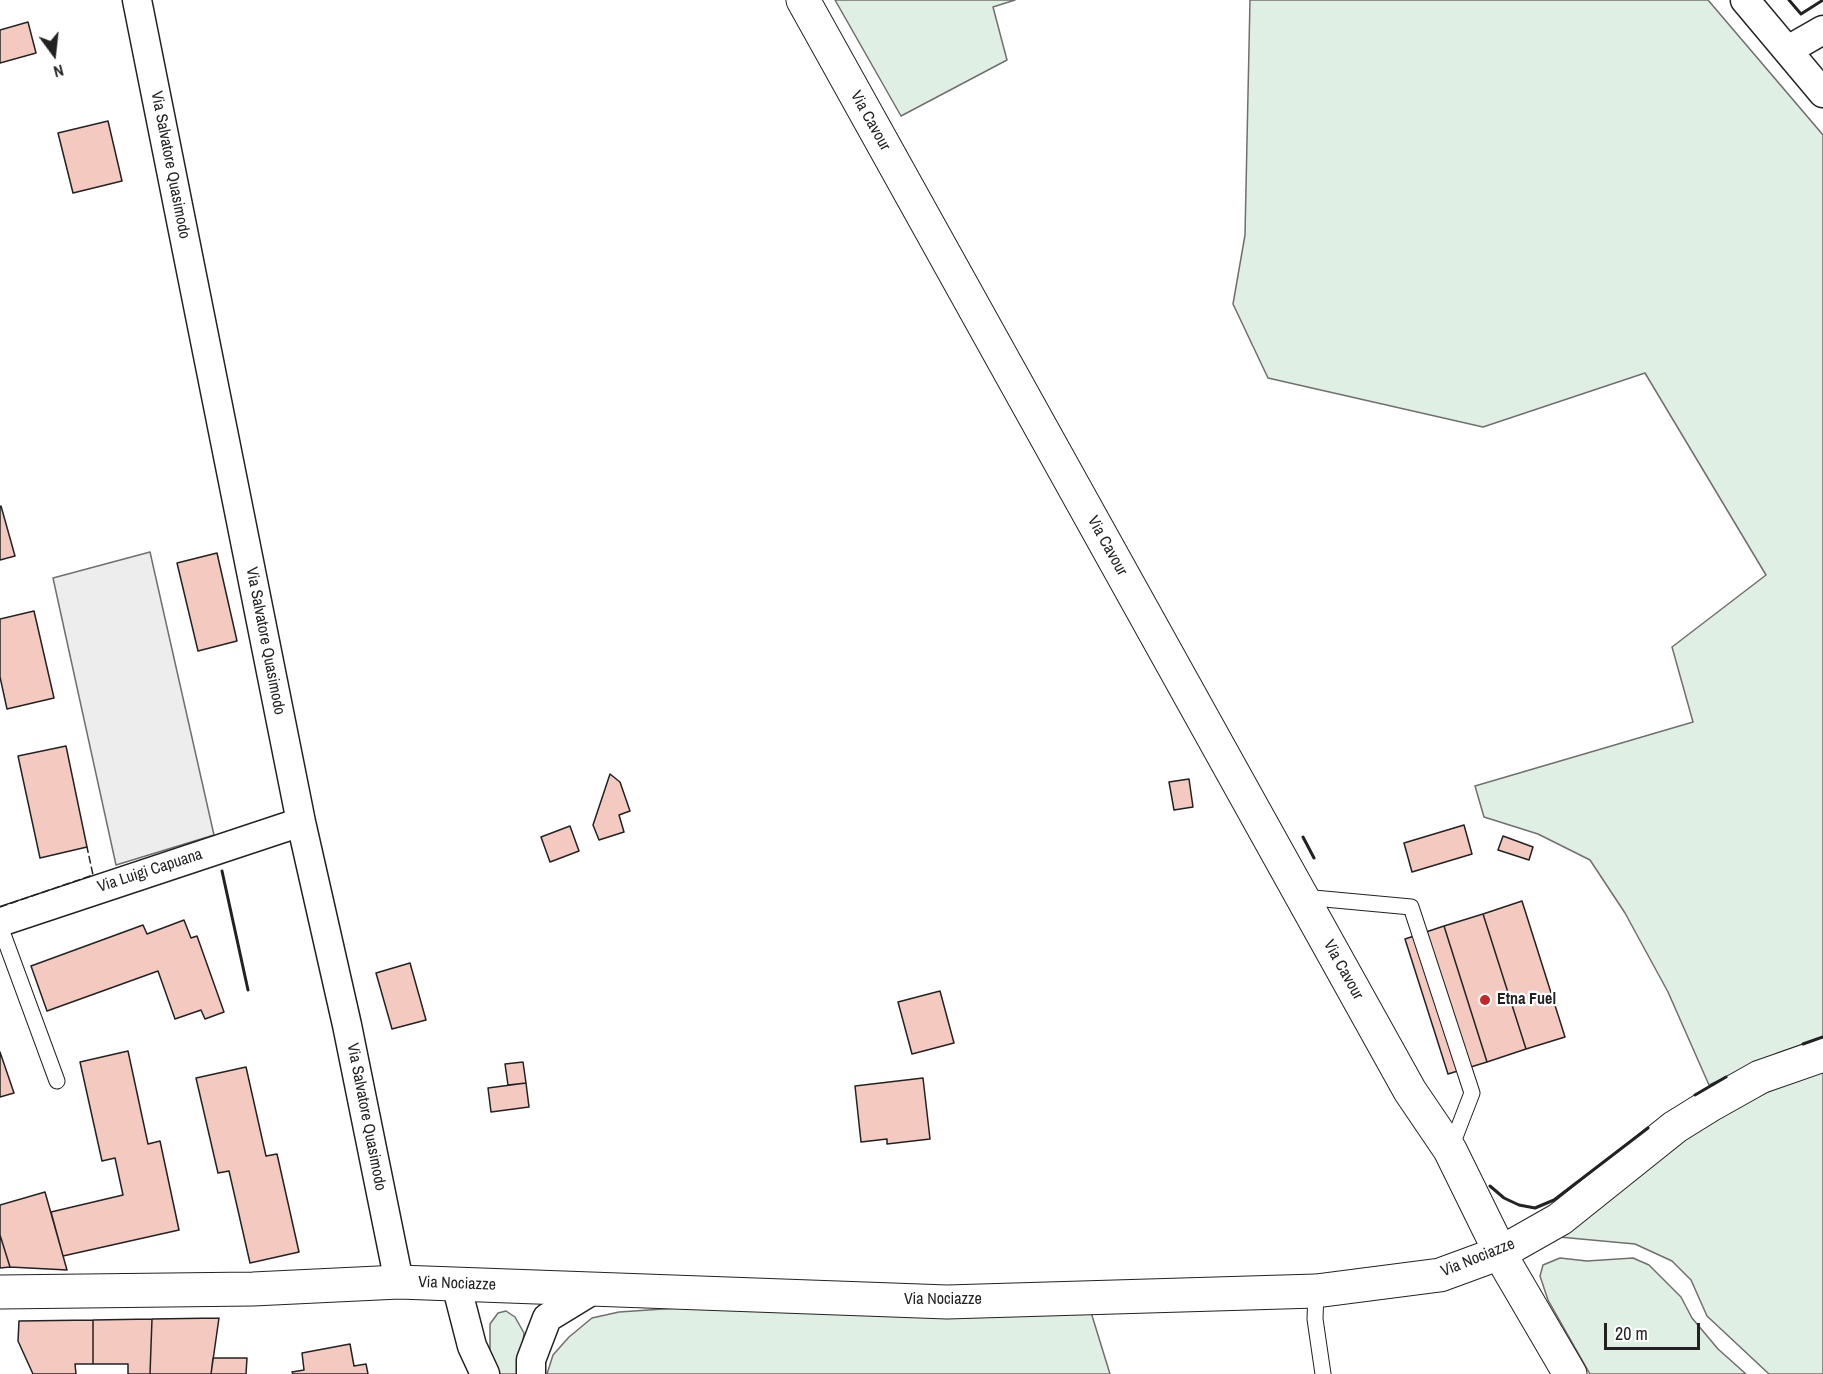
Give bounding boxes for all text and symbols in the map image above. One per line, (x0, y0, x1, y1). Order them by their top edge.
north arrow (24, 24, 84, 84)
text: N (51, 60, 66, 83)
street label: Via Cavour (846, 88, 894, 154)
street label: Via Salvatore Quasimodo (146, 90, 194, 240)
street label: Via Cavour (1083, 513, 1131, 579)
street label: Via Salvatore Quasimodo (241, 566, 289, 716)
street label: Via Luigi Capuana (95, 845, 205, 897)
street label: Via Cavour (1319, 937, 1367, 1003)
place label: Etna Fuel (1497, 990, 1556, 1010)
marker: Etna Fuel (1478, 993, 1492, 1007)
street label: Via Salvatore Quasimodo (342, 1042, 390, 1192)
street label: Via Nociazze (1438, 1235, 1518, 1281)
street label: Via Nociazze (418, 1273, 496, 1295)
street label: Via Nociazze (904, 1290, 982, 1310)
scale bar (1607, 1311, 1703, 1349)
text: 20 m (1615, 1321, 1648, 1346)

